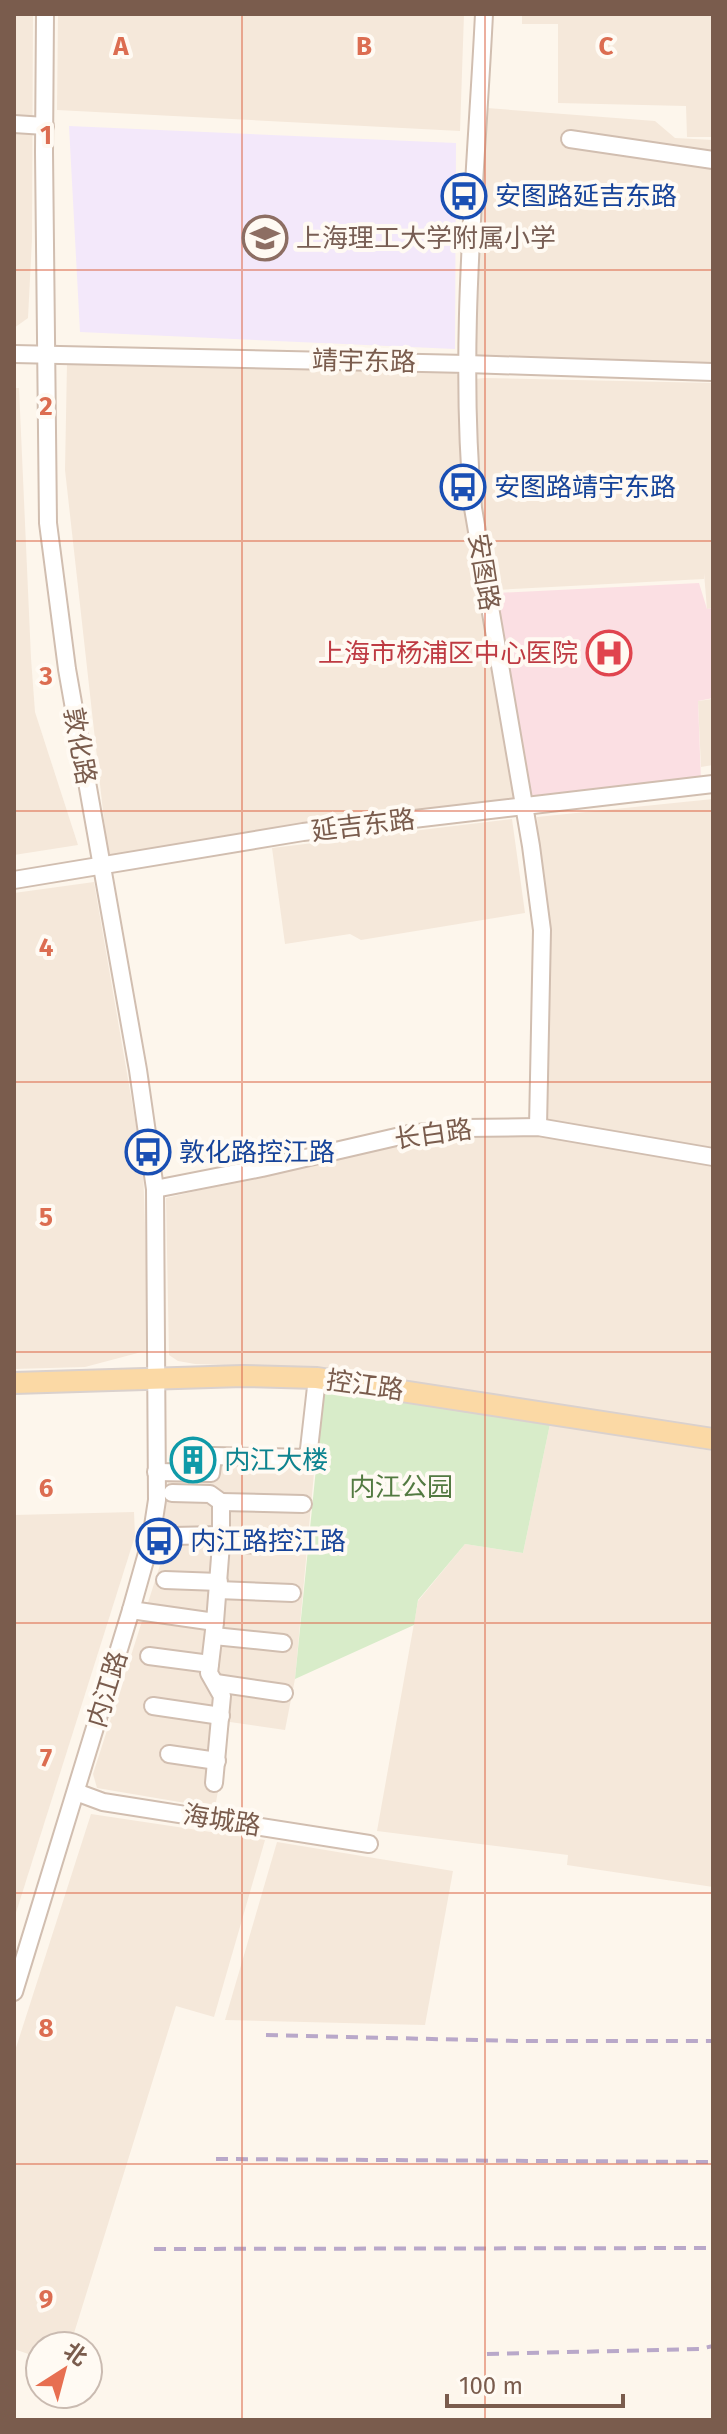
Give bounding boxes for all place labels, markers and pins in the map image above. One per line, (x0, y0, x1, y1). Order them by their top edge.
bus stop icon: 安图路延吉东路 (440, 172, 488, 220)
place label: 安图路延吉东路 (495, 181, 677, 212)
school or university icon: 上海理工大学附属小学 (241, 214, 289, 262)
place label: 上海理工大学附属小学 (296, 223, 556, 254)
bus stop icon: 安图路靖宇东路 (439, 463, 487, 511)
place label: 安图路靖宇东路 (494, 472, 676, 503)
hospital icon: 上海市杨浦区中心医院 (585, 629, 633, 677)
place label: 上海市杨浦区中心医院 (318, 638, 578, 669)
bus stop icon: 敦化路控江路 (124, 1128, 172, 1176)
place label: 敦化路控江路 (179, 1137, 335, 1168)
building icon: 内江大楼 (169, 1436, 217, 1484)
place label: 内江大楼 (224, 1445, 328, 1476)
bus stop icon: 内江路控江路 (135, 1517, 183, 1565)
place label: 内江路控江路 (190, 1526, 346, 1557)

